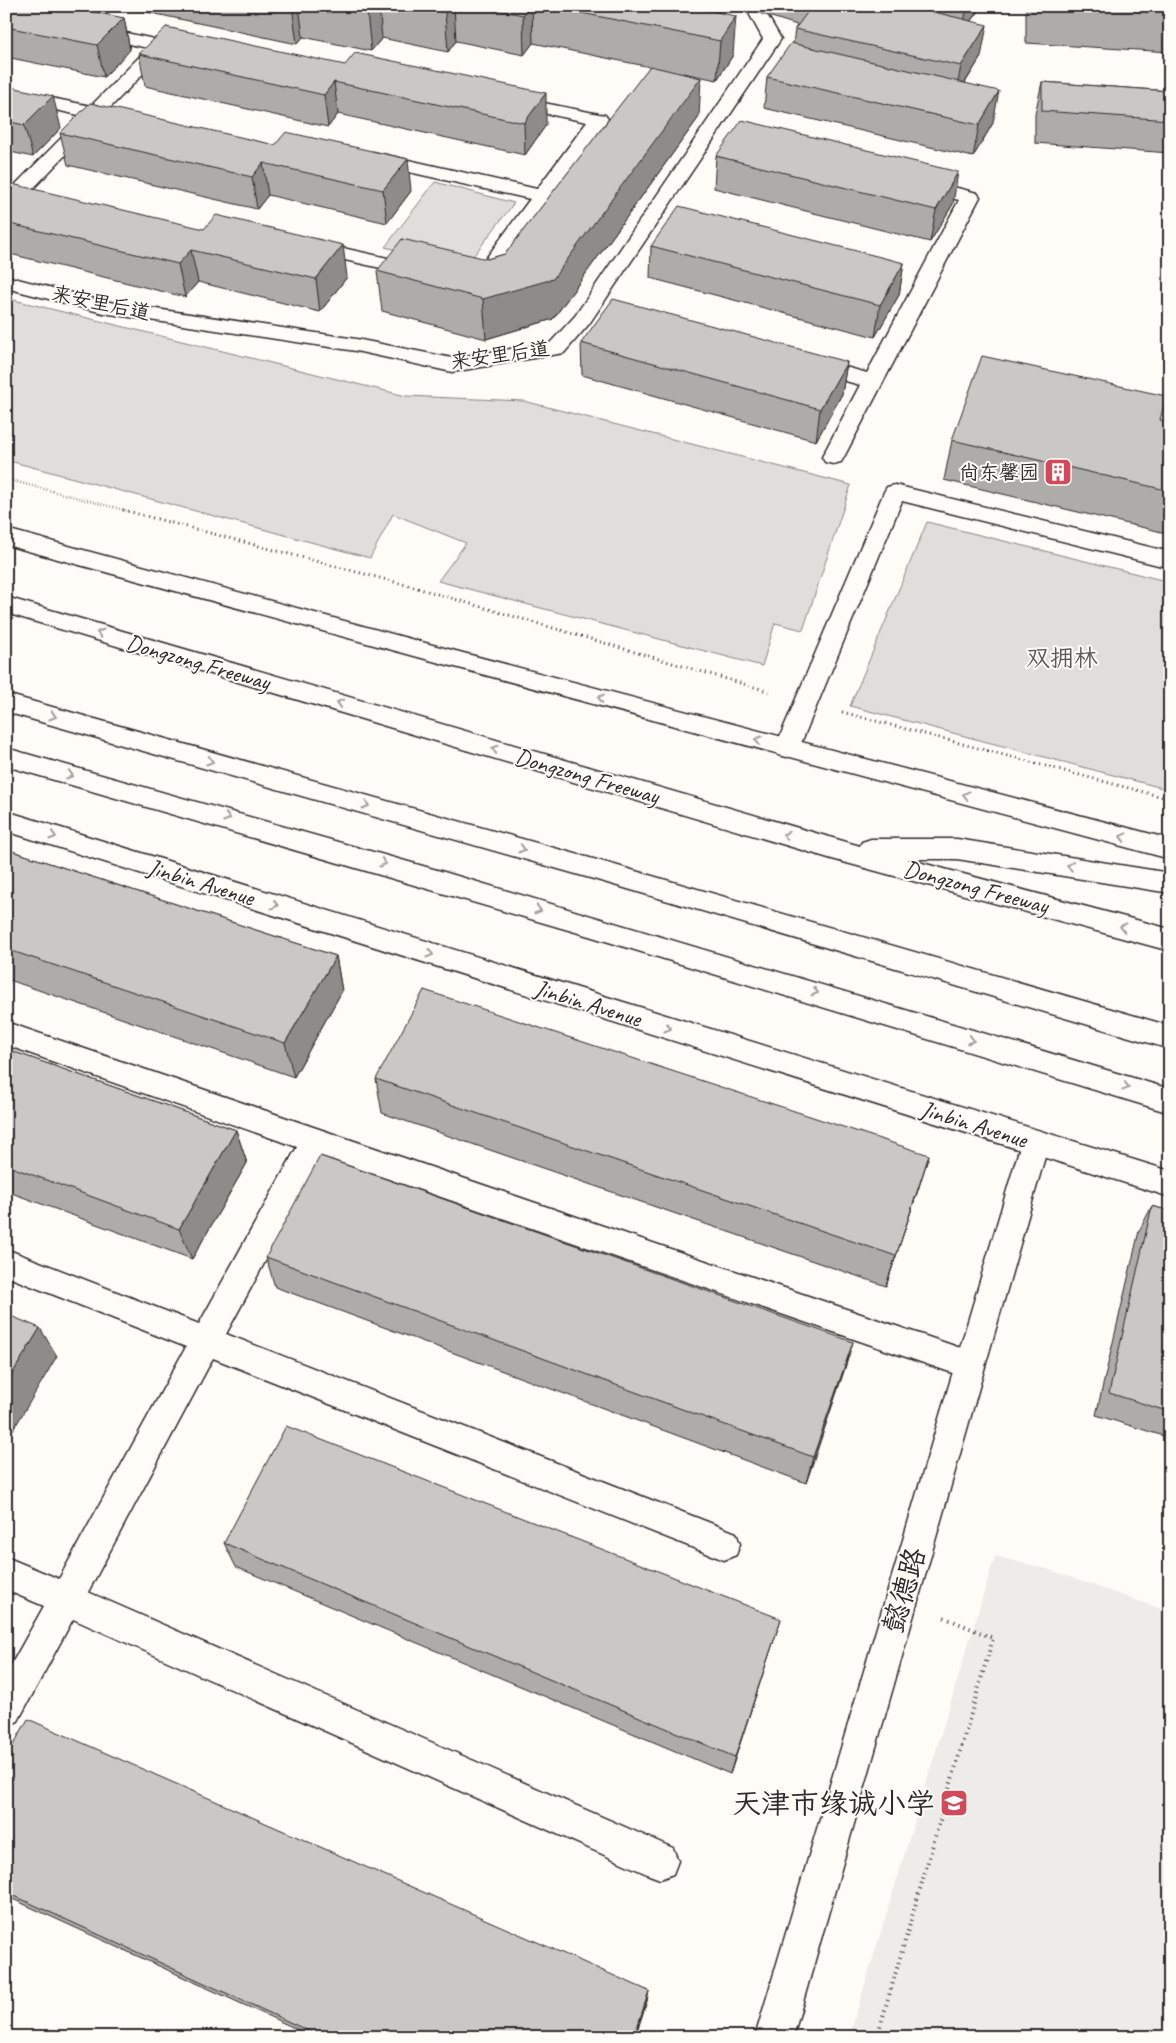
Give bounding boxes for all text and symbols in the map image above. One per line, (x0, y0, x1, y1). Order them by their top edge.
street label: 来安里后道 (49, 280, 153, 326)
street label: 来安里后道 (449, 336, 551, 374)
building icon: 尚东馨园 (1043, 457, 1073, 487)
place label: 尚东馨园 (959, 460, 1039, 485)
street label: Dongzong Freeway (123, 627, 275, 697)
one-way arrow (96, 628, 104, 638)
park label: 双拥林 (1026, 643, 1098, 673)
one-way arrow (596, 693, 605, 704)
one-way arrow (336, 699, 344, 709)
one-way arrow (49, 711, 57, 721)
one-way arrow (753, 735, 762, 746)
street label: Dongzong Freeway (512, 741, 664, 811)
one-way arrow (492, 745, 500, 755)
one-way arrow (205, 755, 213, 765)
one-way arrow (65, 769, 74, 779)
one-way arrow (961, 790, 970, 801)
one-way arrow (361, 799, 370, 809)
one-way arrow (222, 813, 230, 823)
one-way arrow (48, 830, 56, 840)
one-way arrow (782, 830, 790, 840)
one-way arrow (1119, 832, 1127, 842)
one-way arrow (518, 843, 527, 854)
street label: Jinbin Avenue (143, 851, 260, 913)
street label: Dongzong Freeway (900, 853, 1053, 921)
one-way arrow (378, 858, 386, 868)
one-way arrow (1066, 861, 1074, 872)
one-way arrow (270, 899, 278, 909)
one-way arrow (534, 904, 542, 914)
one-way arrow (1118, 922, 1127, 933)
one-way arrow (425, 948, 433, 958)
street label: Jinbin Avenue (530, 972, 647, 1034)
one-way arrow (811, 987, 819, 997)
one-way arrow (664, 1023, 672, 1033)
one-way arrow (966, 1034, 974, 1044)
one-way arrow (1121, 1082, 1130, 1092)
street label: Jinbin Avenue (916, 1093, 1033, 1155)
street label: 懿德路 (874, 1543, 934, 1637)
place label: 天津市缘诚小学 (732, 1785, 935, 1822)
school or university icon: 天津市缘诚小学 (939, 1788, 969, 1818)

